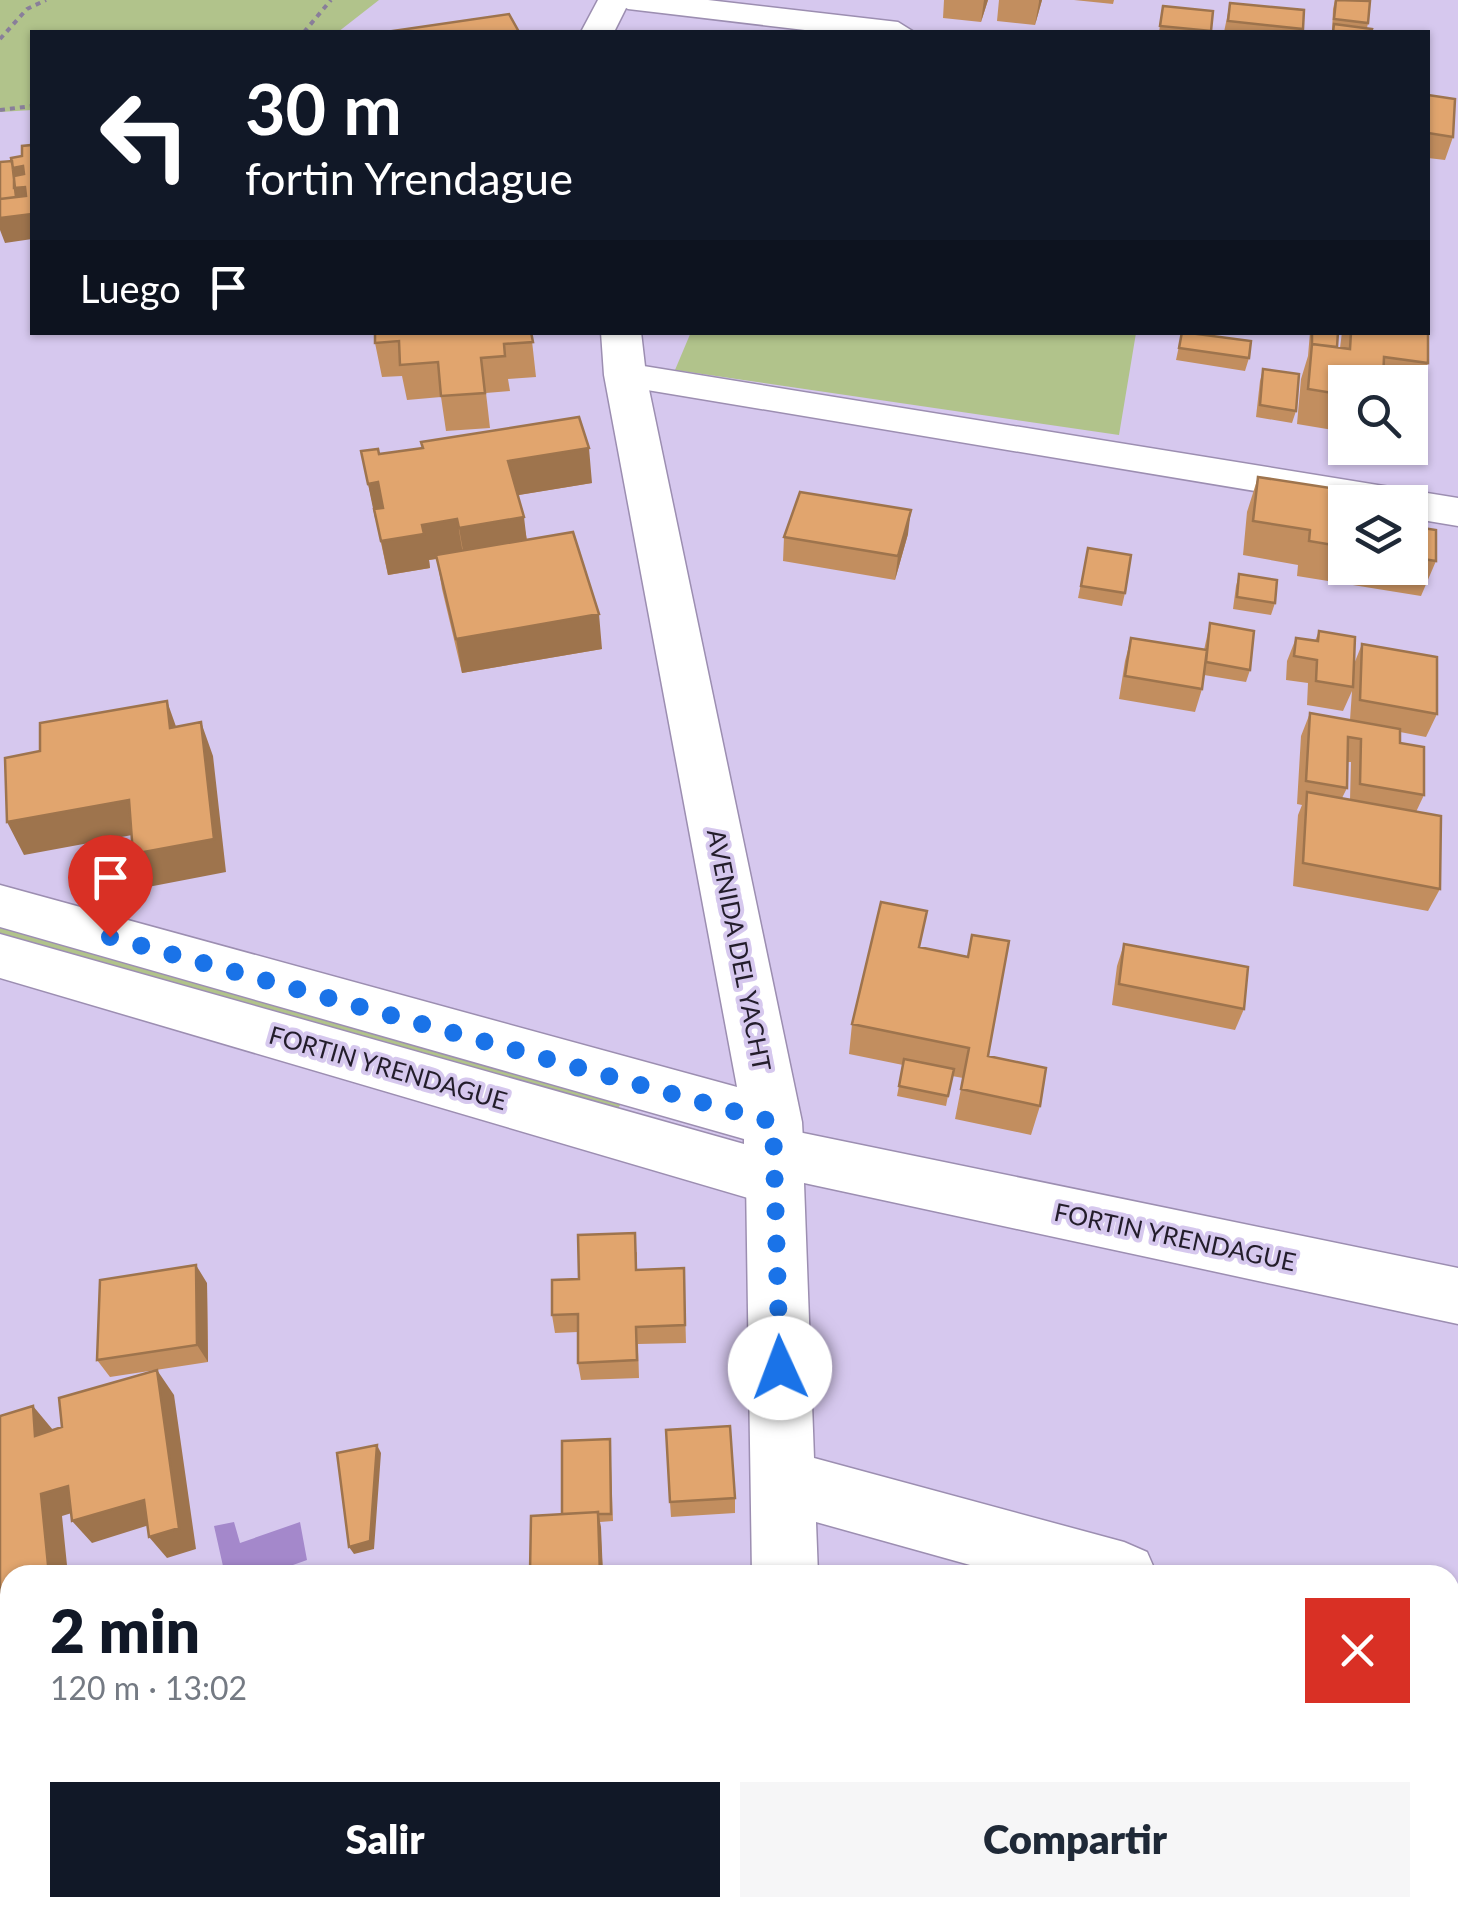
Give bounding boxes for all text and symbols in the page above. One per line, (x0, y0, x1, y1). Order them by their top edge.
text: 30 m (245, 66, 402, 150)
icon: left (80, 70, 210, 200)
text: fortin Yrendague (245, 151, 573, 205)
icon: arrive (201, 260, 256, 315)
text: Luego (80, 265, 181, 311)
map controls (1328, 365, 1428, 585)
button: search (1328, 365, 1428, 465)
button: layers (1328, 485, 1428, 585)
street label: AVENIDA DEL YACHT (702, 826, 778, 1074)
pin (68, 835, 153, 938)
icon: arrive (83, 850, 138, 905)
street label: FORTIN YRENDAGUE (266, 1019, 511, 1115)
street label: FORTIN YRENDAGUE (1052, 1196, 1299, 1276)
position arrow (728, 1316, 832, 1420)
text: 2 min (50, 1594, 200, 1666)
button: close (1305, 1598, 1410, 1703)
text: 120 m · 13:02 (50, 1668, 247, 1707)
button: Salir (50, 1782, 720, 1897)
button: Compartir (740, 1782, 1410, 1897)

